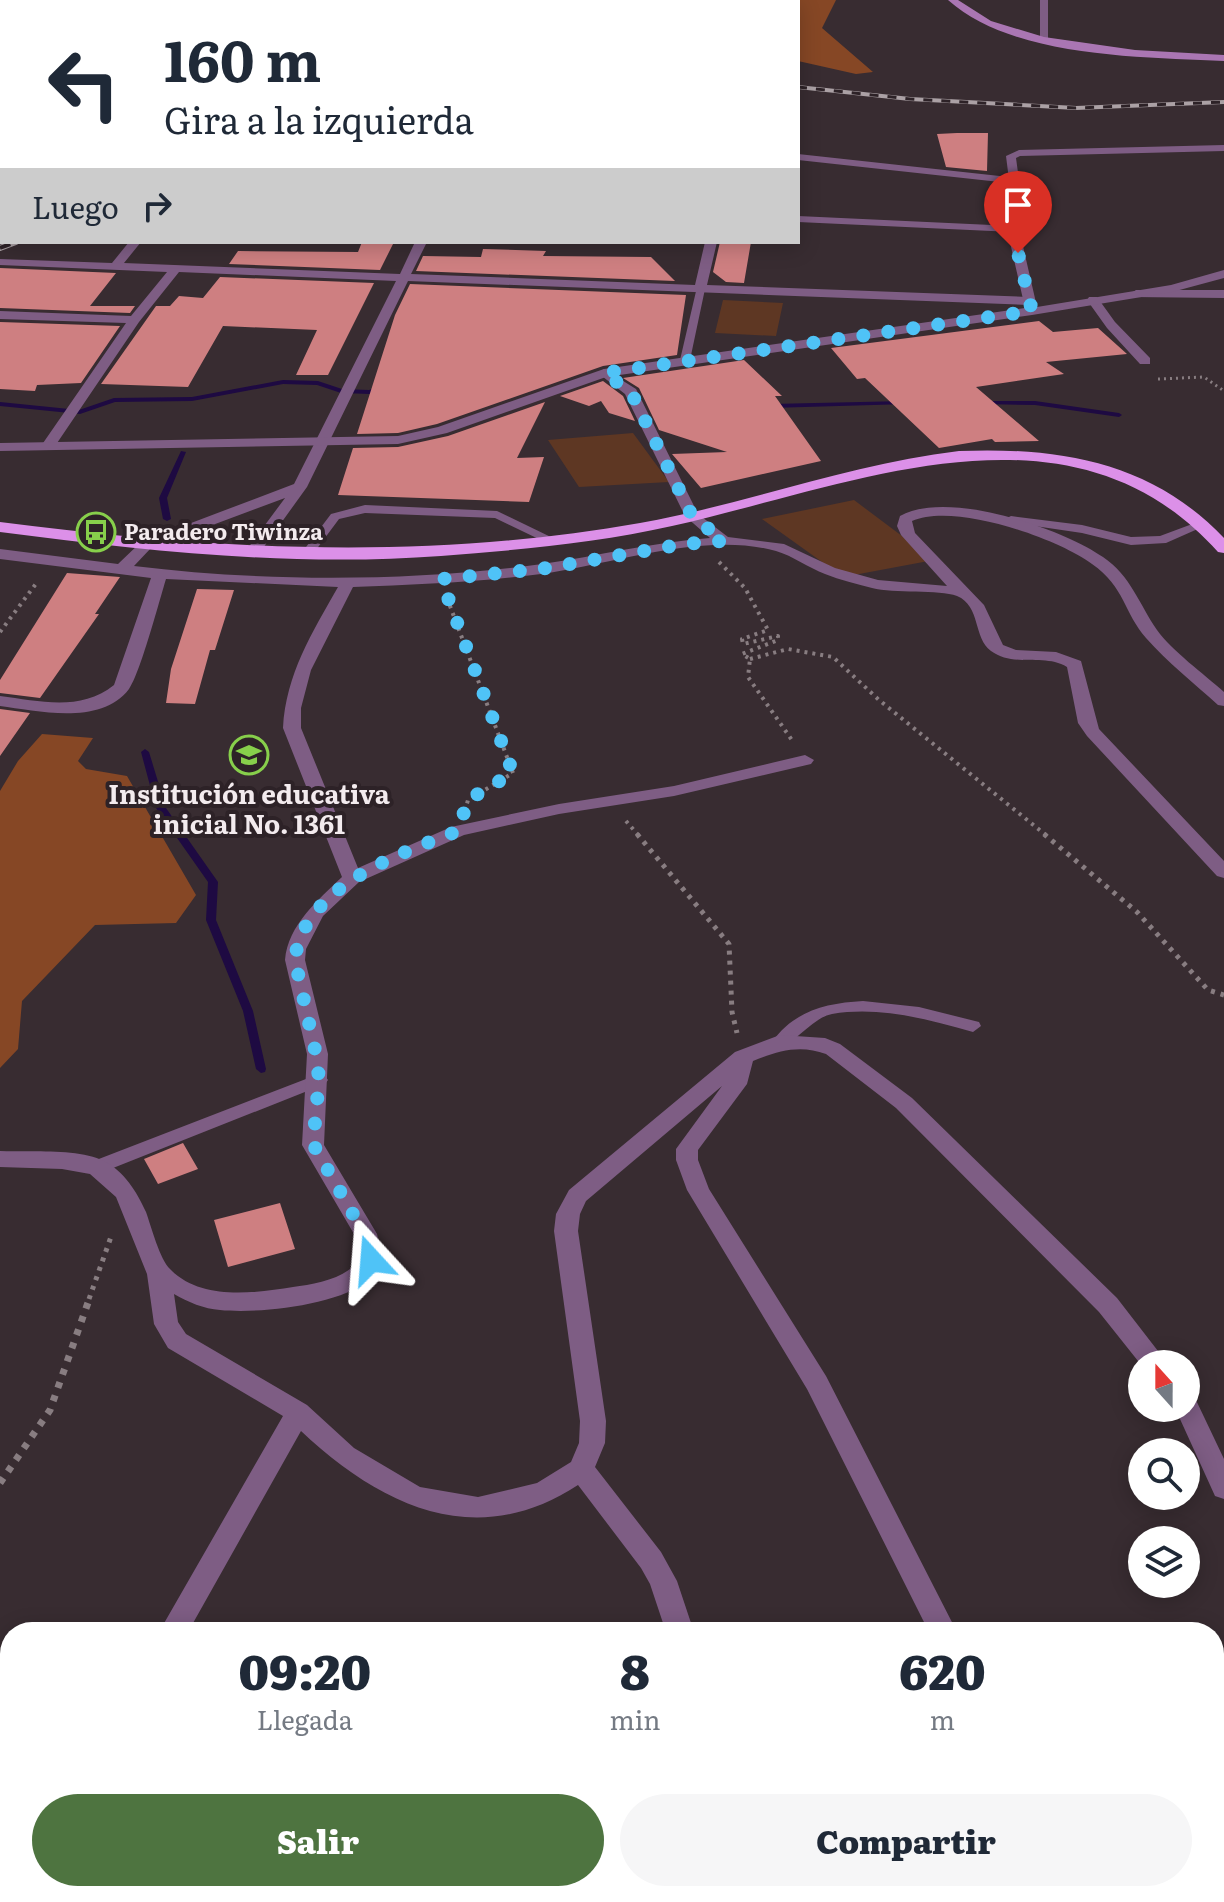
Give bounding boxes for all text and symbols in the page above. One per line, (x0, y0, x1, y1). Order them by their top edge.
text: 160 m (164, 16, 321, 99)
icon: left (32, 32, 136, 136)
text: Gira a la izquierda (164, 92, 474, 145)
pin (984, 171, 1052, 253)
icon: arrive (996, 183, 1040, 227)
text: Luego (32, 184, 119, 228)
icon: right (135, 184, 179, 228)
bus stop icon: Paradero Tiwinza (75, 511, 117, 553)
place label: Paradero Tiwinza (124, 514, 323, 547)
school or university icon: Institución educativa inicial No. 1361 (228, 734, 270, 776)
place label: Institución educativa inicial No. 1361 (108, 773, 390, 842)
position arrow (329, 1218, 413, 1302)
north arrow (1128, 1350, 1200, 1422)
map controls (1128, 1350, 1200, 1598)
button: search (1128, 1438, 1200, 1510)
button: layers (1128, 1526, 1200, 1598)
text: 09:20 (238, 1634, 371, 1705)
text: 8 (620, 1634, 650, 1705)
text: 620 (899, 1634, 986, 1705)
text: Llegada (257, 1699, 353, 1738)
text: min (609, 1699, 661, 1738)
text: m (930, 1699, 955, 1738)
button: Salir (32, 1794, 604, 1886)
button: Compartir (620, 1794, 1192, 1886)

